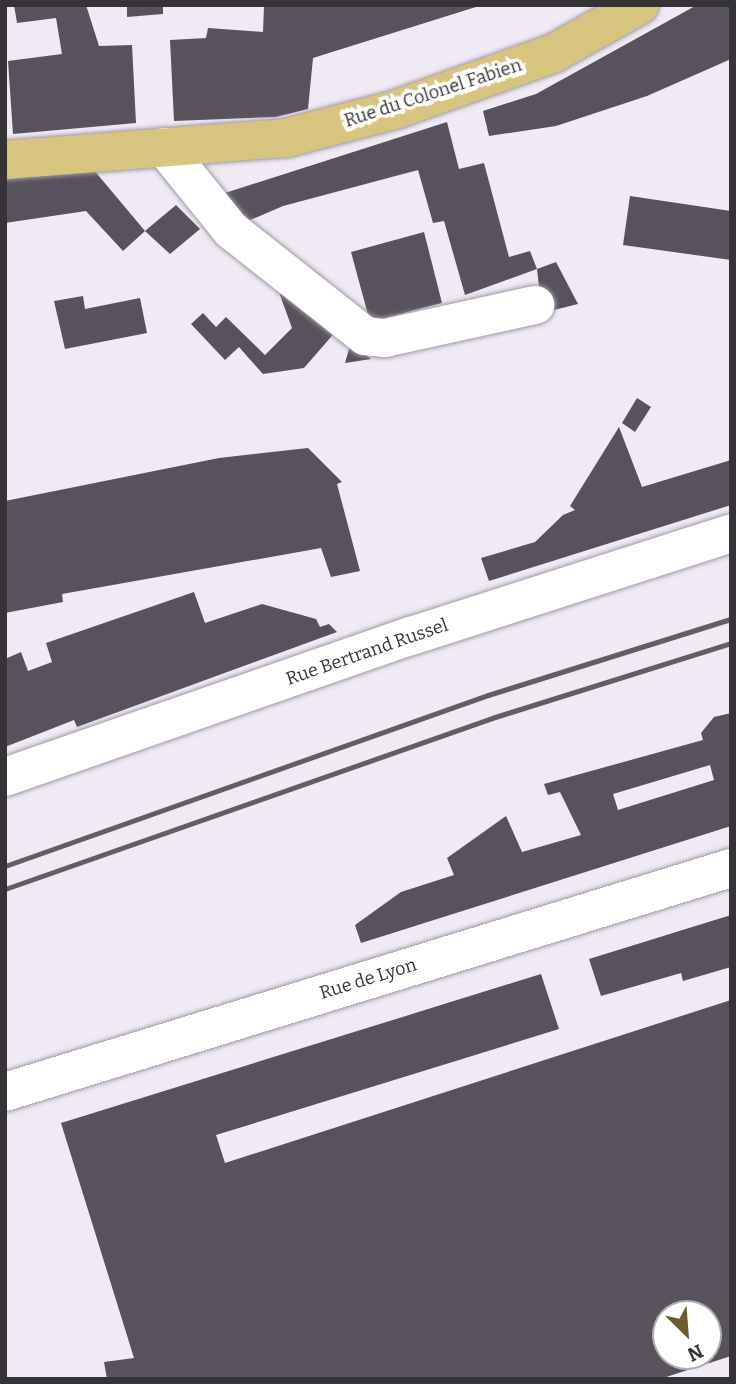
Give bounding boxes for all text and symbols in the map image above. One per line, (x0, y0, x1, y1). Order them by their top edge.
street label: Rue du Colonel Fabien (342, 54, 524, 132)
street label: Rue Bertrand Russel (283, 614, 451, 690)
street label: Rue de Lyon (317, 954, 419, 1004)
north arrow (652, 1300, 722, 1370)
text: N (684, 1339, 707, 1366)

